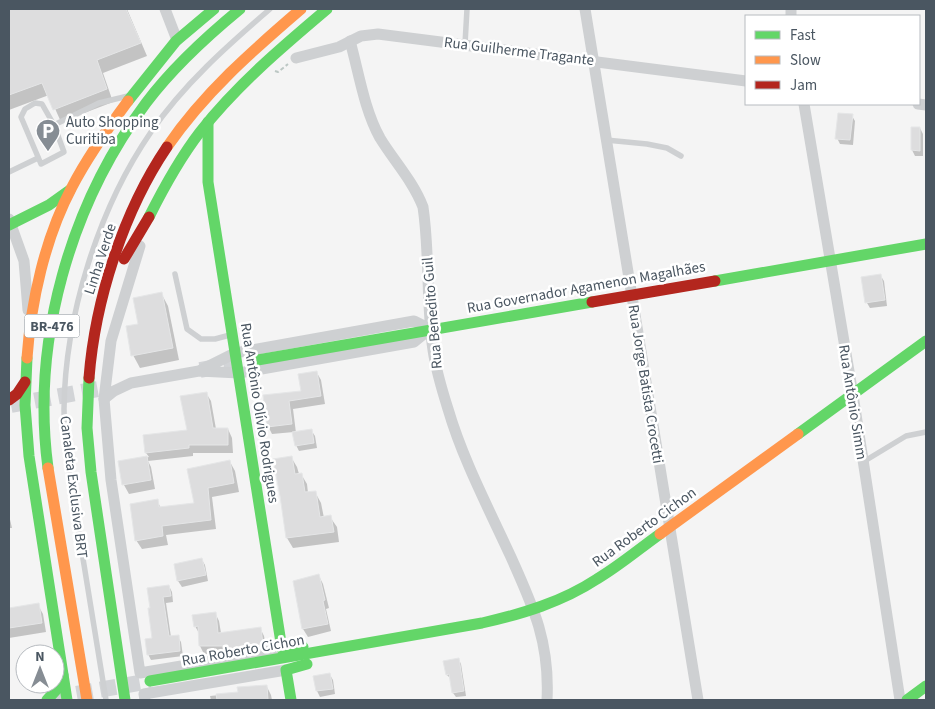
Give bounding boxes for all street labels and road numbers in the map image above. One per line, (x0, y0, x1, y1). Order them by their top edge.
street label: Rua Guilherme Tragante (443, 32, 595, 71)
street label: Linha Verde (79, 221, 122, 297)
street label: Rua Benedito Guil (417, 256, 448, 370)
street label: Rua Governador Agamenon Magalhães (465, 256, 707, 319)
street label: Rua Jorge Batista Crocetti (623, 303, 668, 465)
road number: BR-476 (24, 314, 80, 338)
street label: Rua Antônio Olívio Rodrigues (235, 322, 284, 505)
street label: Rua Antônio Simm (833, 343, 872, 461)
street label: Canaleta Exclusiva BRT (54, 415, 93, 560)
street label: Rua Roberto Cichon (588, 482, 701, 572)
street label: Rua Roberto Cichon (180, 629, 306, 672)

